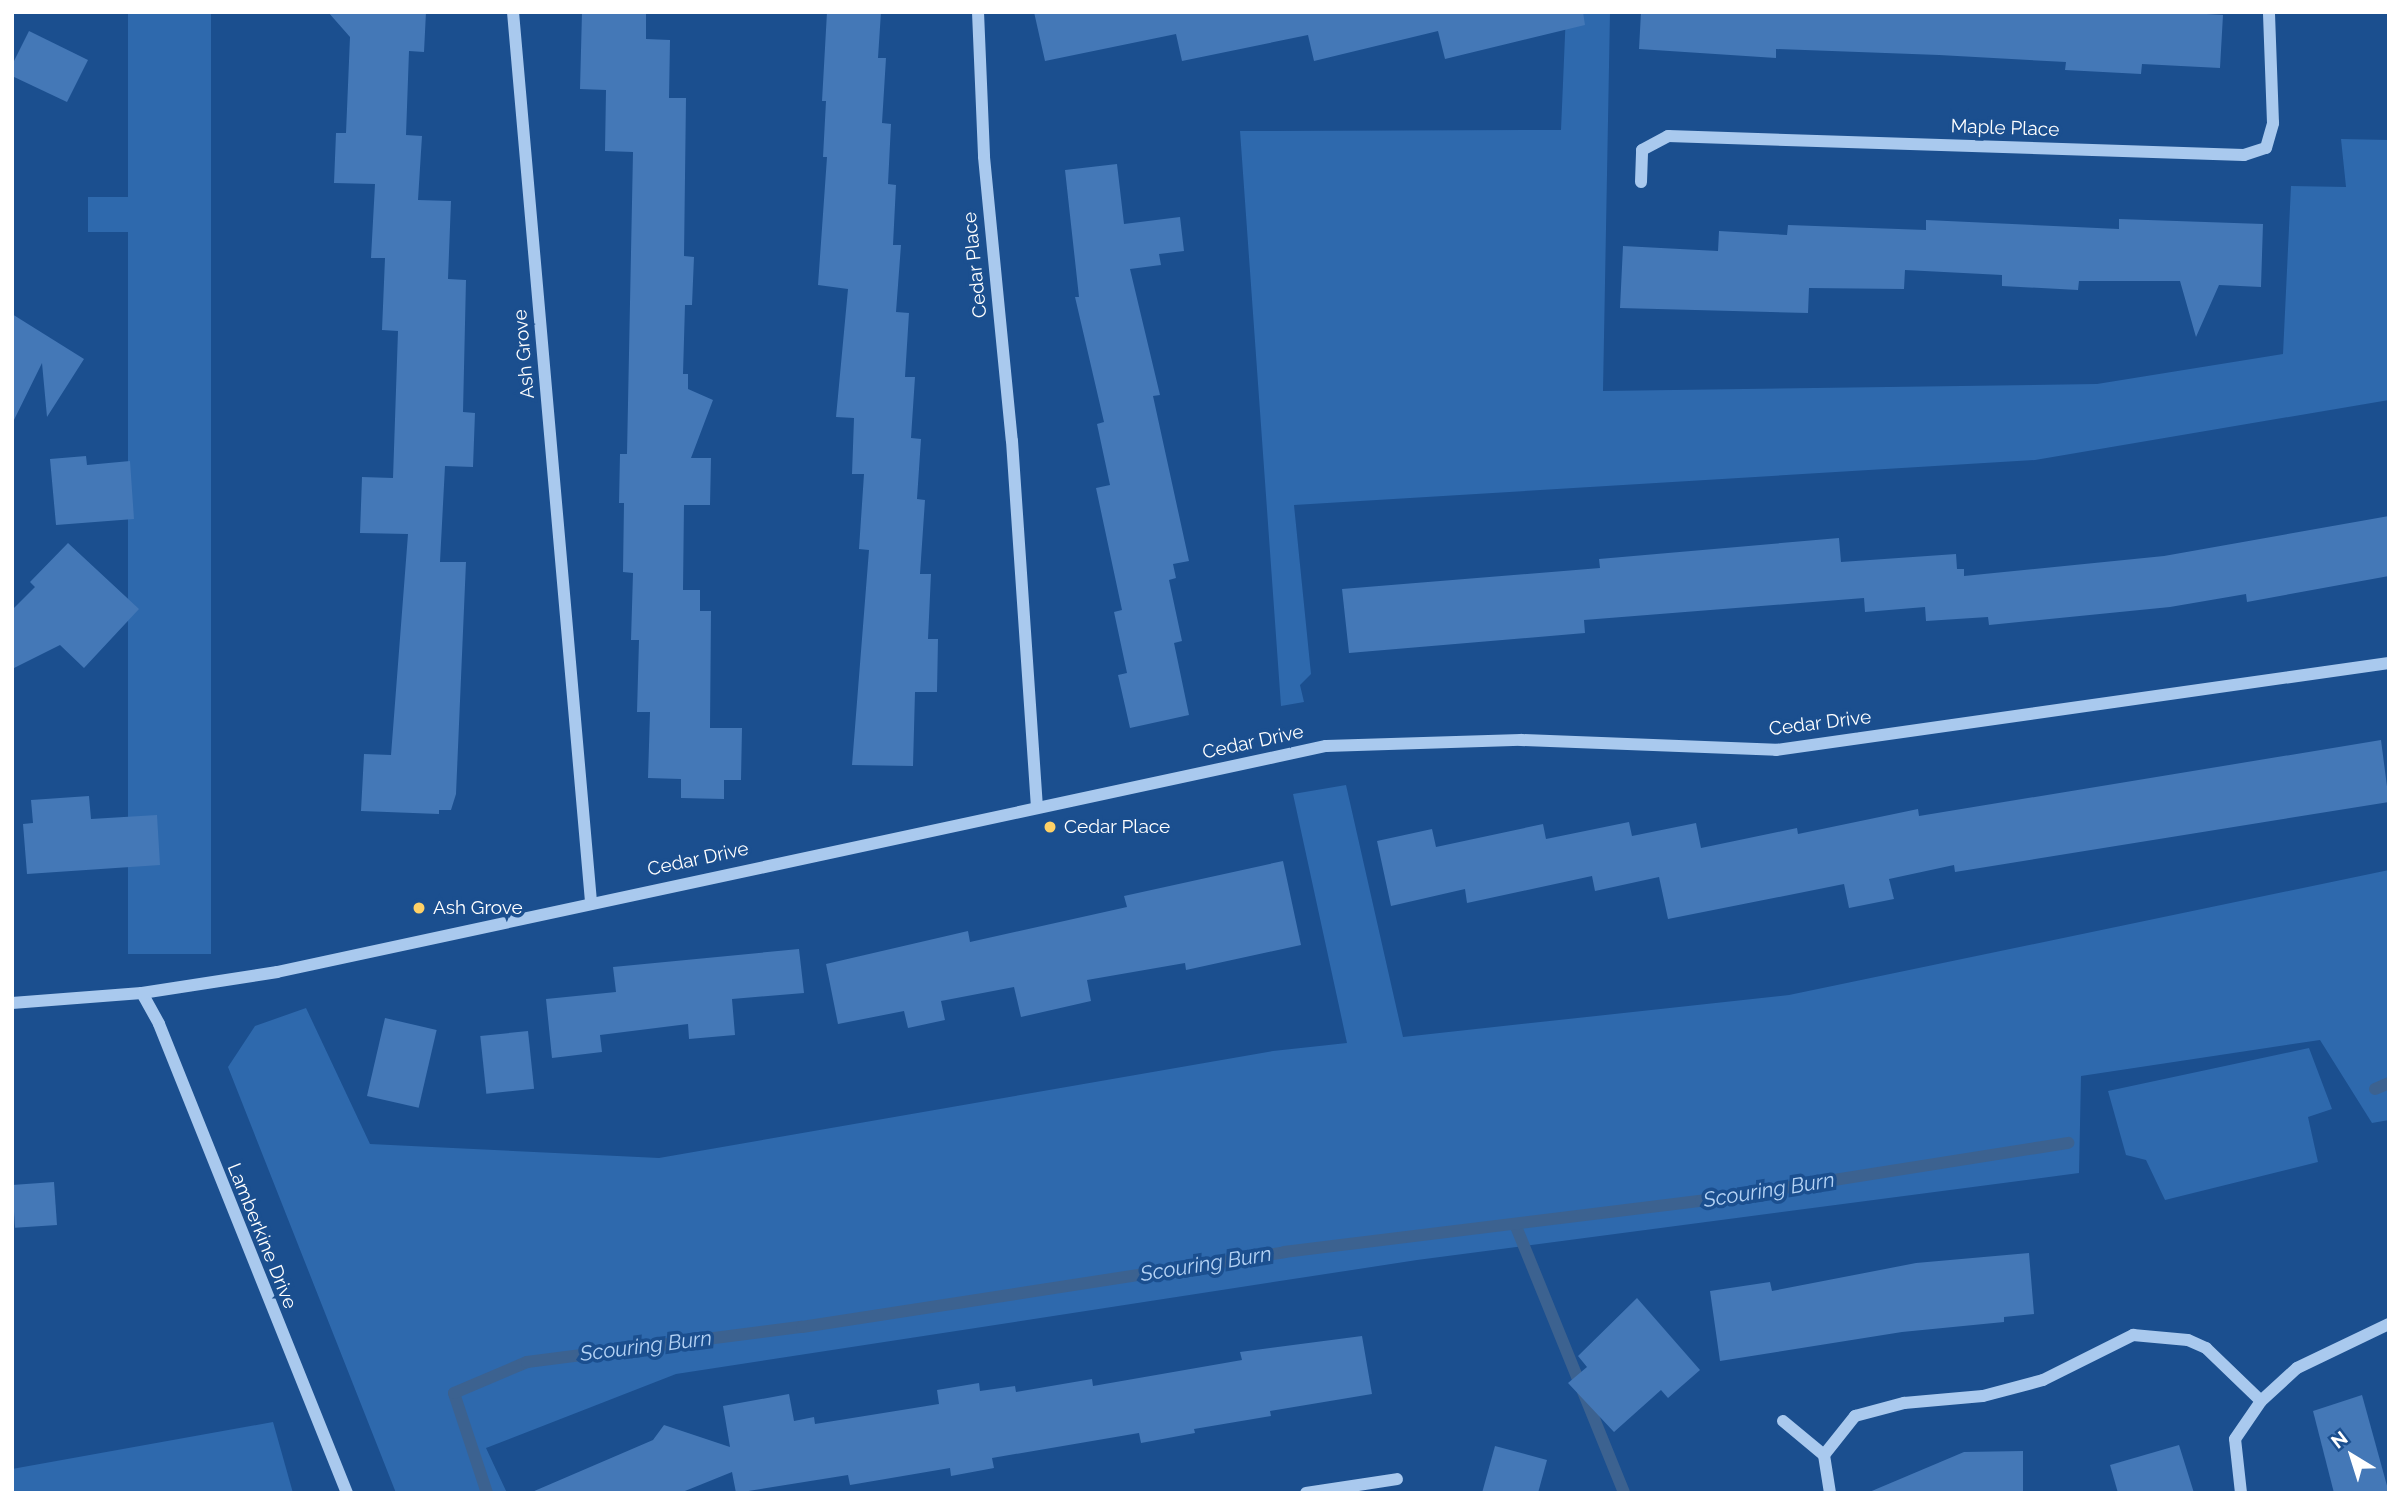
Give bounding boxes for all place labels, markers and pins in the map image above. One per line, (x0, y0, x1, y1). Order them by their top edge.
place label: Cedar Place (1064, 816, 1171, 838)
marker: Cedar Place (1042, 819, 1058, 835)
place label: Ash Grove (433, 897, 523, 919)
marker: Ash Grove (411, 900, 427, 916)

